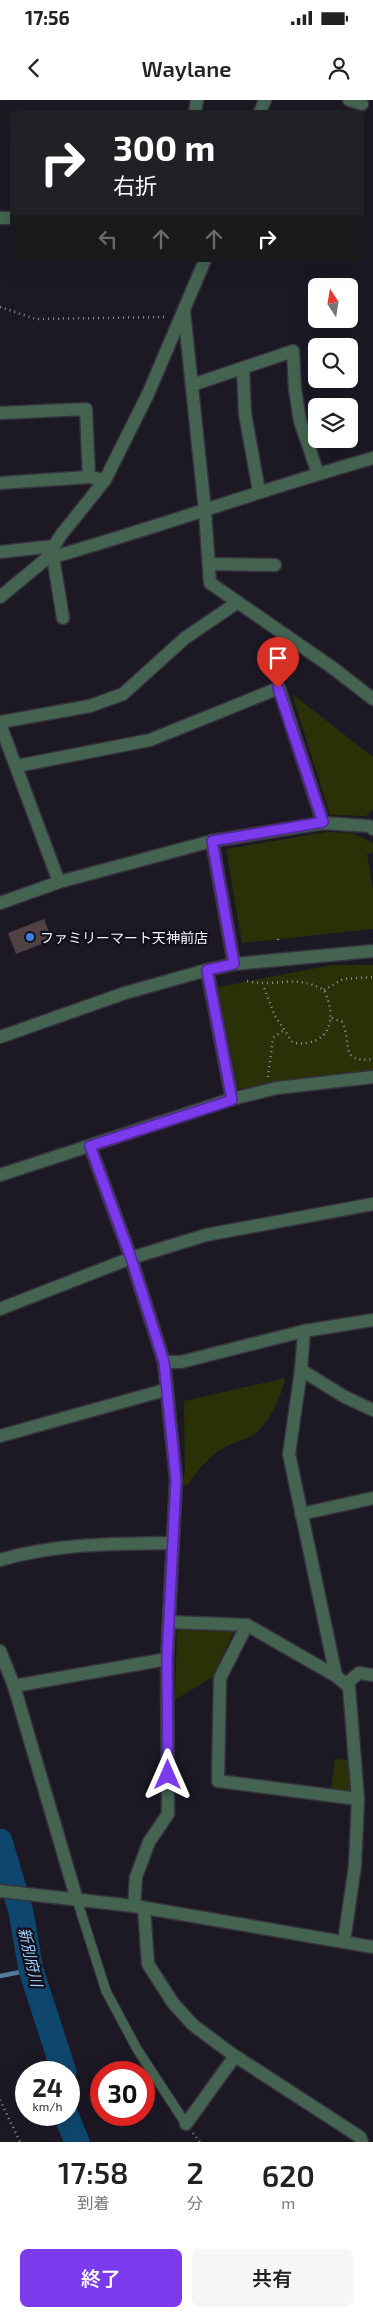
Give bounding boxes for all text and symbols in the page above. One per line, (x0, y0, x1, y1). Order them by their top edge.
text: 17:56 (25, 6, 70, 29)
icon: back (20, 54, 48, 82)
icon: person (325, 54, 353, 82)
text: Waylane (142, 55, 231, 81)
text: 300 m (113, 126, 215, 168)
icon: right (30, 130, 95, 195)
text: 右折 (113, 172, 157, 198)
icon: left (94, 225, 122, 253)
icon: ahead (147, 225, 175, 253)
icon: ahead (200, 225, 228, 253)
icon: right (253, 225, 281, 253)
north arrow (308, 278, 358, 328)
map controls (308, 278, 358, 448)
button: search (308, 338, 358, 388)
button: layers (308, 398, 358, 448)
pin (257, 637, 299, 688)
icon: arrive (264, 644, 292, 672)
place label: ファミリーマート天神前店 (40, 929, 208, 946)
marker: ファミリーマート天神前店 (24, 931, 36, 943)
position arrow (141, 1748, 193, 1800)
water label: 新別府川 (15, 1926, 47, 1990)
speed limit sign: 30 (90, 2061, 155, 2126)
text: 24 (32, 2072, 63, 2102)
text: km/h (33, 2099, 62, 2113)
text: 17:58 (58, 2154, 128, 2190)
text: 2 (186, 2154, 204, 2190)
text: 620 (262, 2157, 315, 2193)
text: 到着 (77, 2193, 109, 2212)
text: 分 (187, 2193, 203, 2212)
text: m (281, 2193, 295, 2212)
button: 終了 (20, 2249, 182, 2307)
button: 共有 (192, 2249, 353, 2307)

